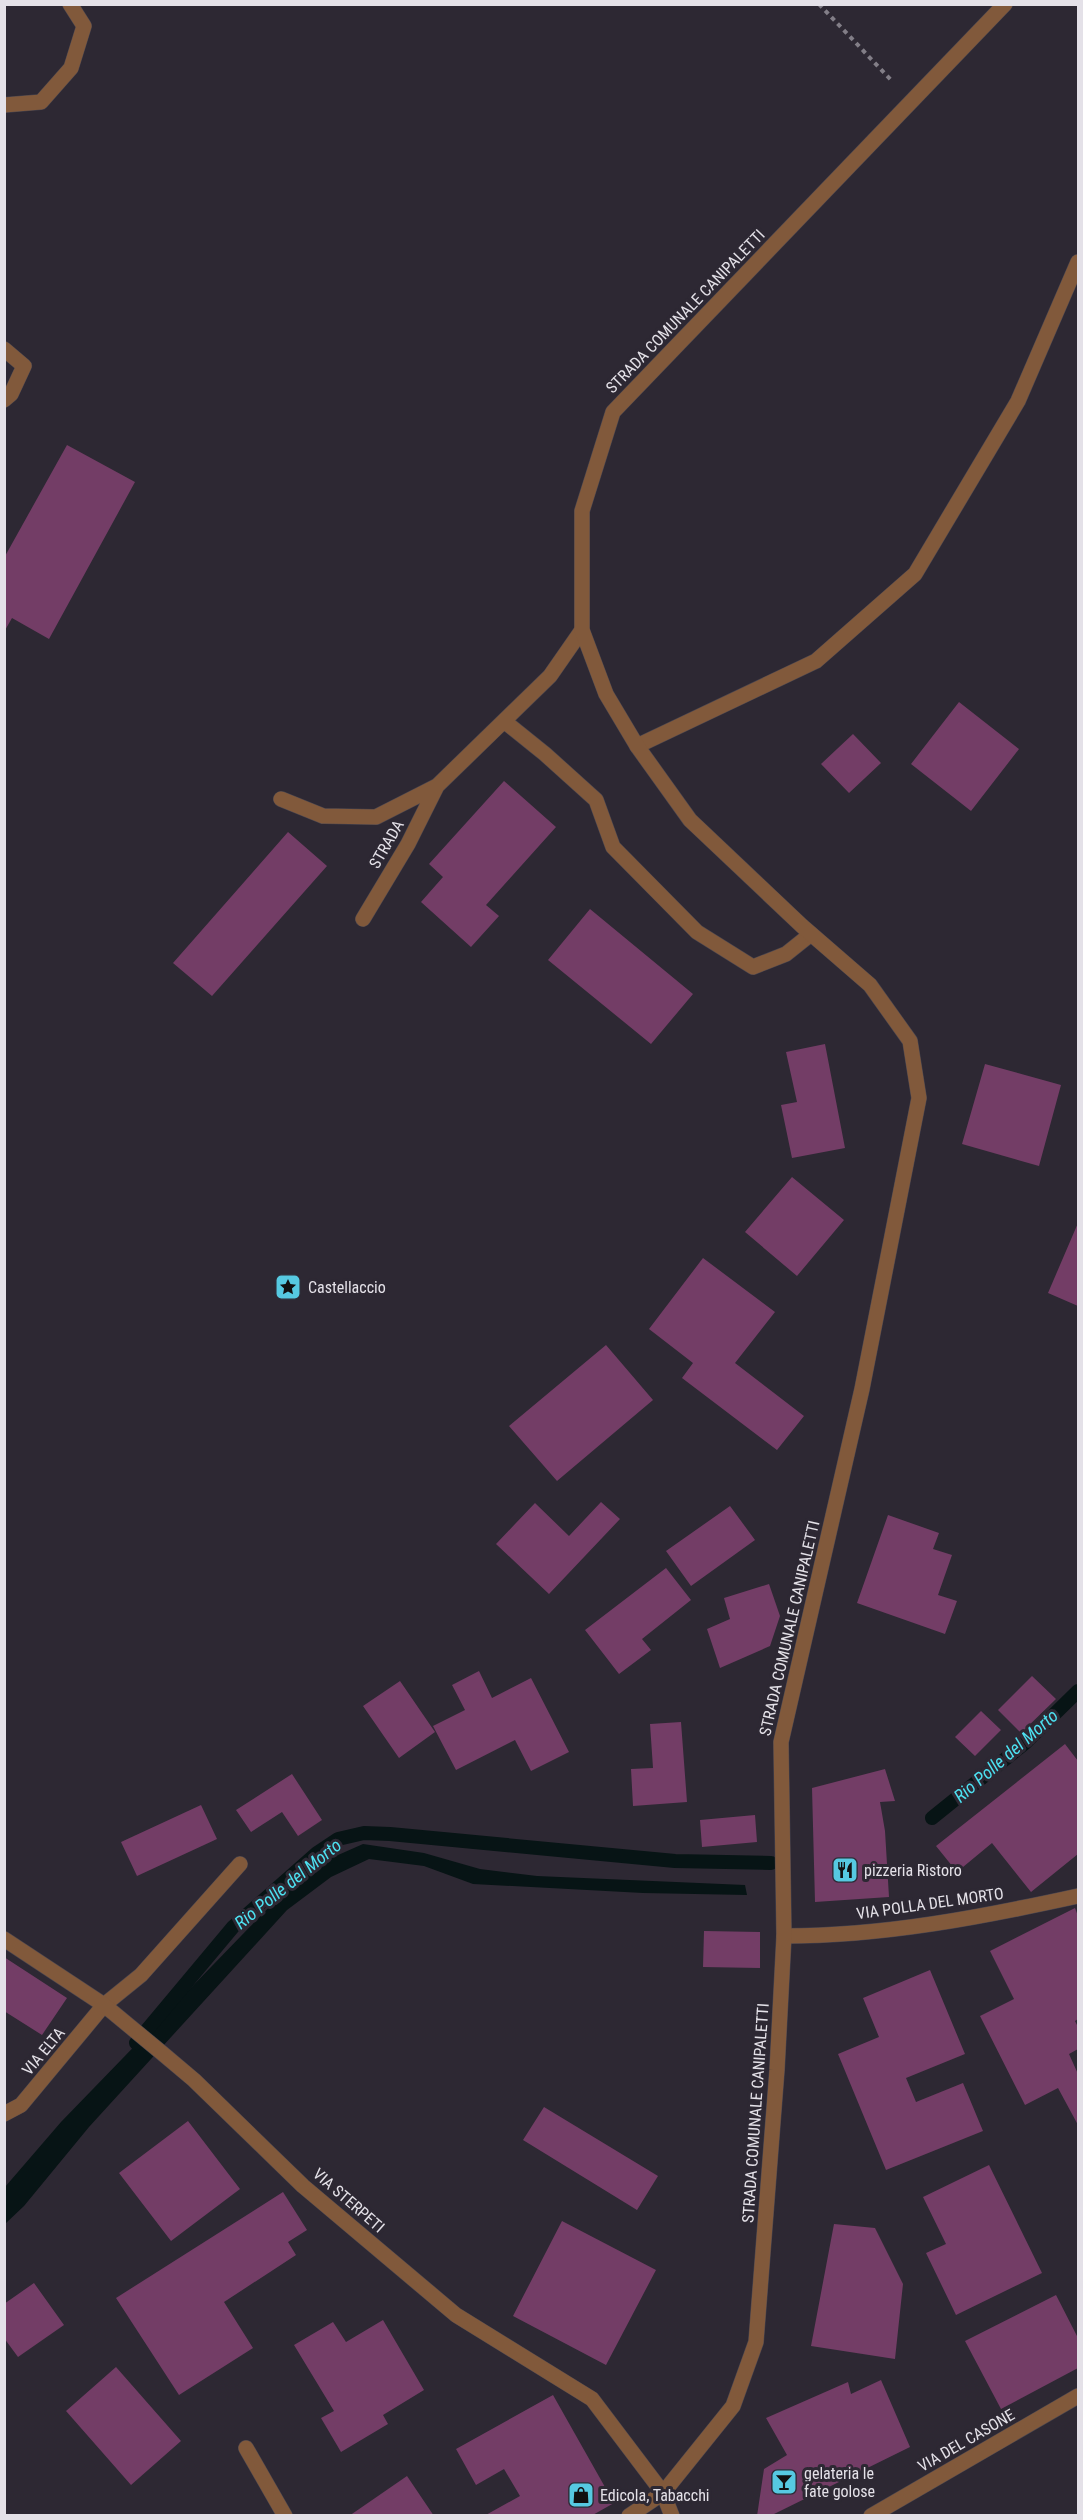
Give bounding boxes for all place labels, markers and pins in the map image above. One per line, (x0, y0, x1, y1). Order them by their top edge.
place icon: Castellaccio (273, 1272, 303, 1302)
place label: Castellaccio (308, 1278, 386, 1297)
restaurant icon: pizzeria Ristoro (830, 1855, 860, 1885)
place label: pizzeria Ristoro (864, 1861, 962, 1880)
place label: gelateria le fate golose (804, 2464, 875, 2501)
bar icon: gelateria le fate golose (769, 2467, 799, 2497)
shop icon: Edicola, Tabacchi (566, 2480, 596, 2510)
place label: Edicola, Tabacchi (600, 2486, 710, 2505)

